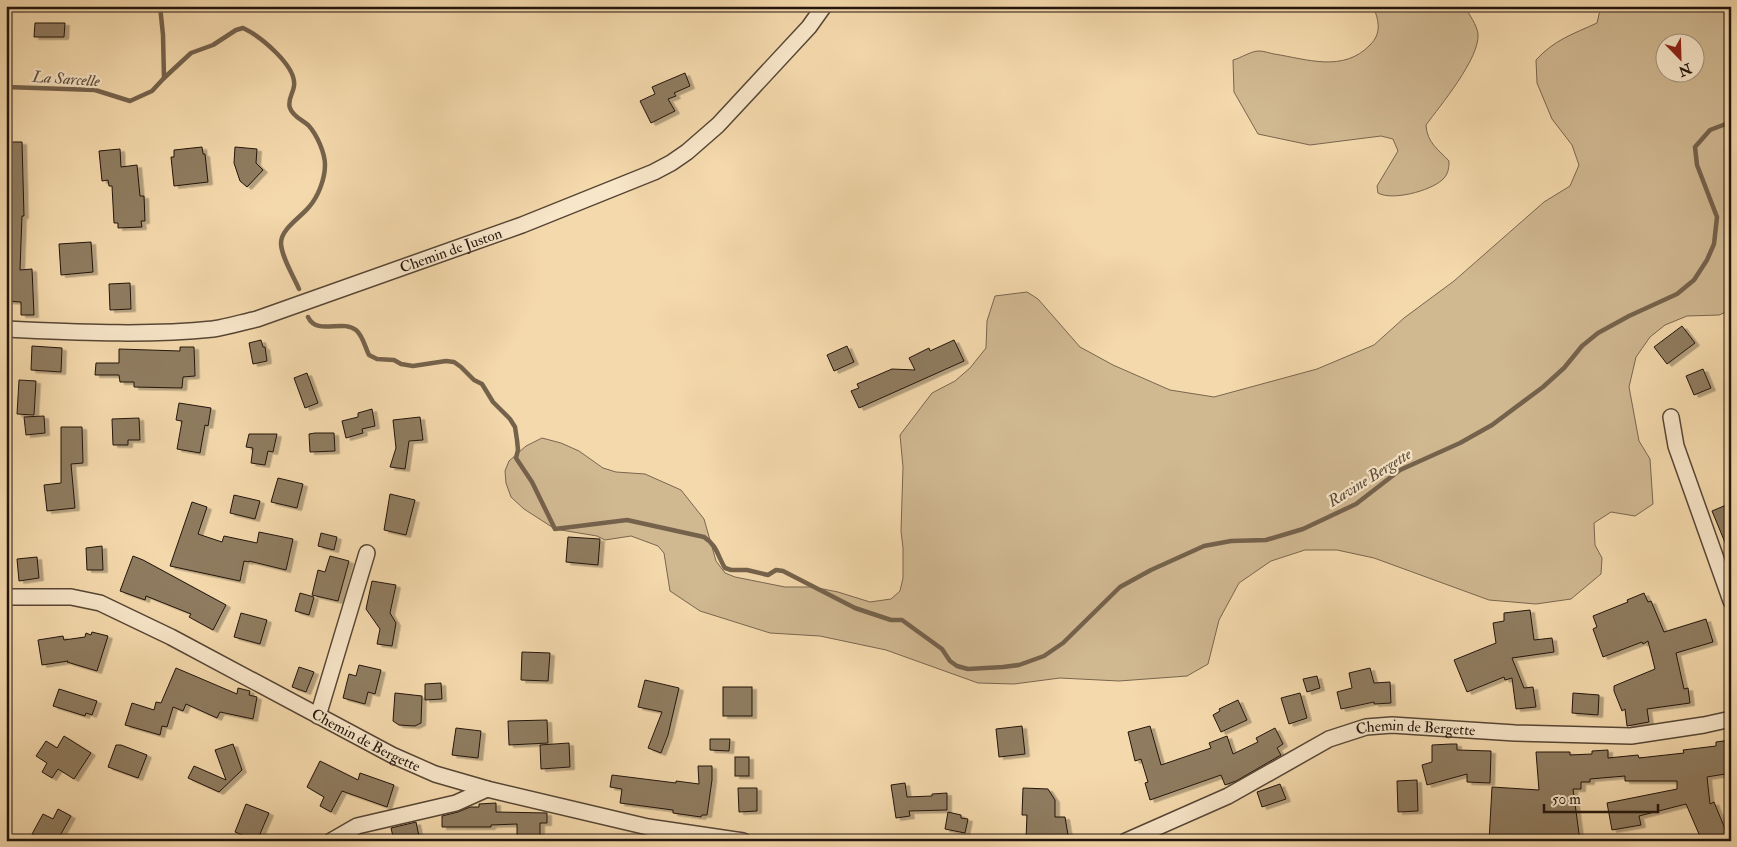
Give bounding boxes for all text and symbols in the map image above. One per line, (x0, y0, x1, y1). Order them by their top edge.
north arrow (1654, 32, 1704, 82)
text: N (1675, 59, 1695, 80)
water label: La Sarcelle (31, 67, 101, 91)
street label: Chemin de Juston (397, 224, 505, 278)
water label: Ravine Bergette (1323, 444, 1416, 512)
street label: Chemin de Bergette (308, 705, 423, 776)
street label: Chemin de Bergette (1353, 716, 1476, 740)
scale bar (1544, 782, 1658, 814)
text: 50 m (1552, 790, 1581, 809)

